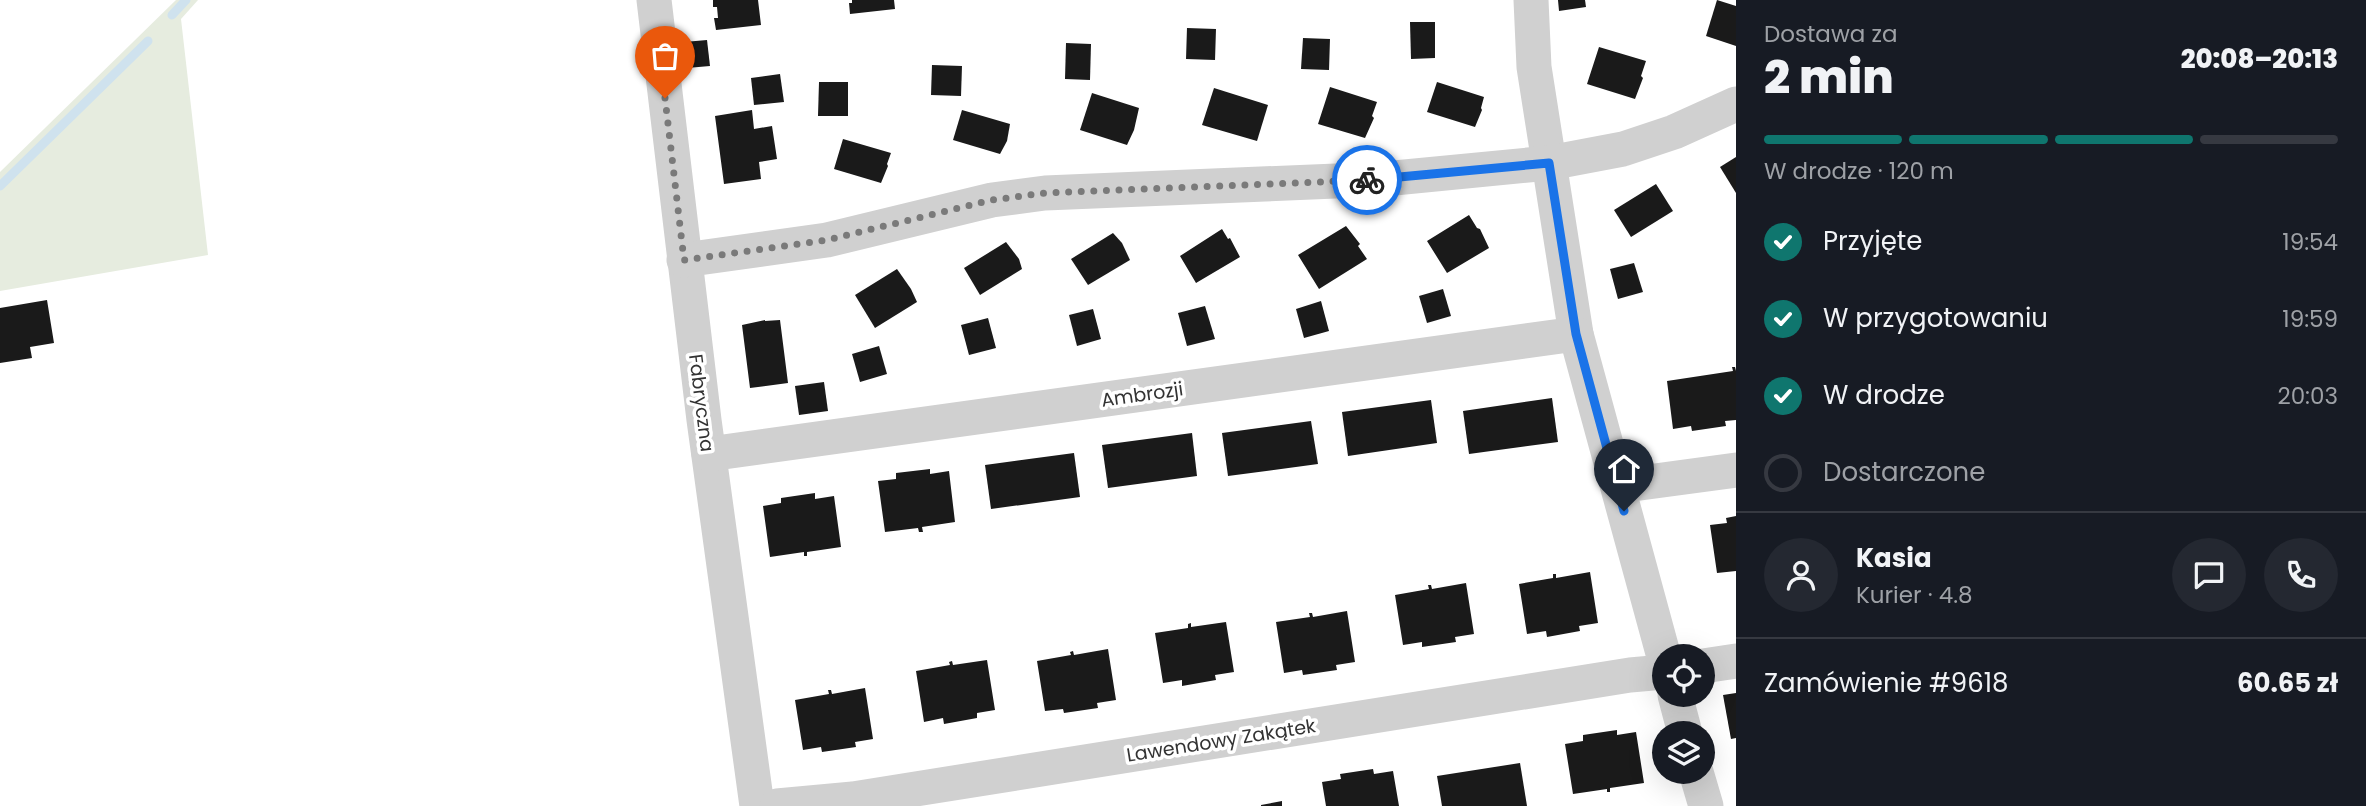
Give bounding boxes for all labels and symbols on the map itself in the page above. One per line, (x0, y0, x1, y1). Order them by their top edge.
pin (635, 26, 695, 98)
courier (1332, 145, 1402, 215)
street label: Fabryczna (682, 353, 721, 453)
street label: Ambrozji (1099, 375, 1185, 414)
pin (1594, 439, 1654, 511)
street label: Lawendowy Zakątek (1125, 712, 1318, 769)

